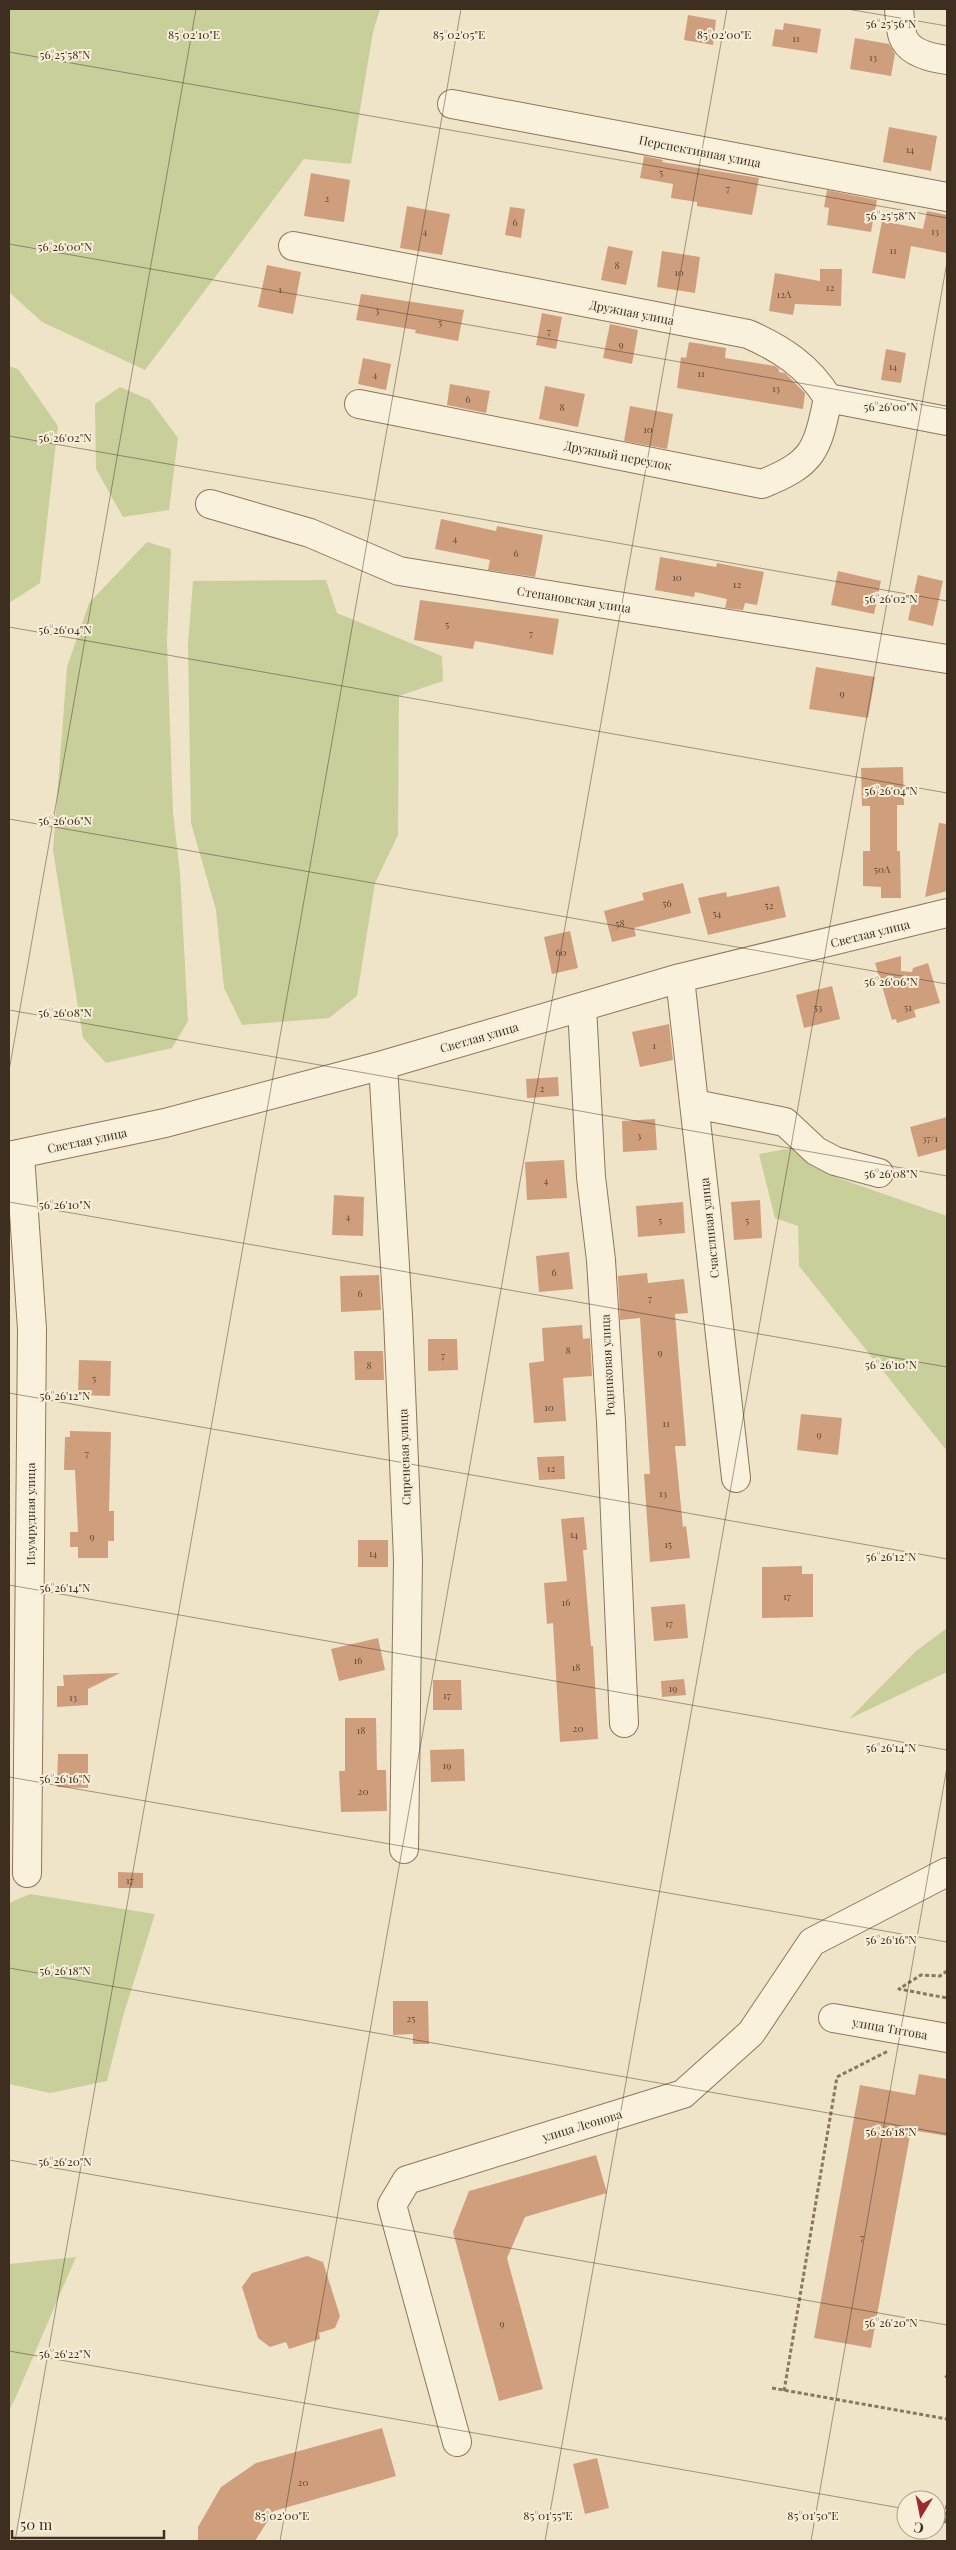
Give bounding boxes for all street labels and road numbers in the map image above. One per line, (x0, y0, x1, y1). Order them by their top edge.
street label: Перспективная улица (638, 131, 762, 171)
street label: Дружная улица (588, 296, 676, 328)
street label: Дружный переулок (563, 437, 673, 473)
street label: Степановская улица (516, 582, 632, 616)
street label: Светлая улица (829, 915, 911, 951)
street label: Светлая улица (438, 1018, 520, 1056)
street label: Светлая улица (46, 1124, 128, 1156)
street label: Счастливая улица (696, 1177, 722, 1279)
street label: Родниковая улица (596, 1314, 618, 1416)
street label: Сиреневая улица (394, 1408, 414, 1506)
street label: Изумрудная улица (22, 1463, 38, 1565)
street label: улица Титова (850, 2013, 929, 2042)
street label: улица Леонова (539, 2105, 624, 2145)

